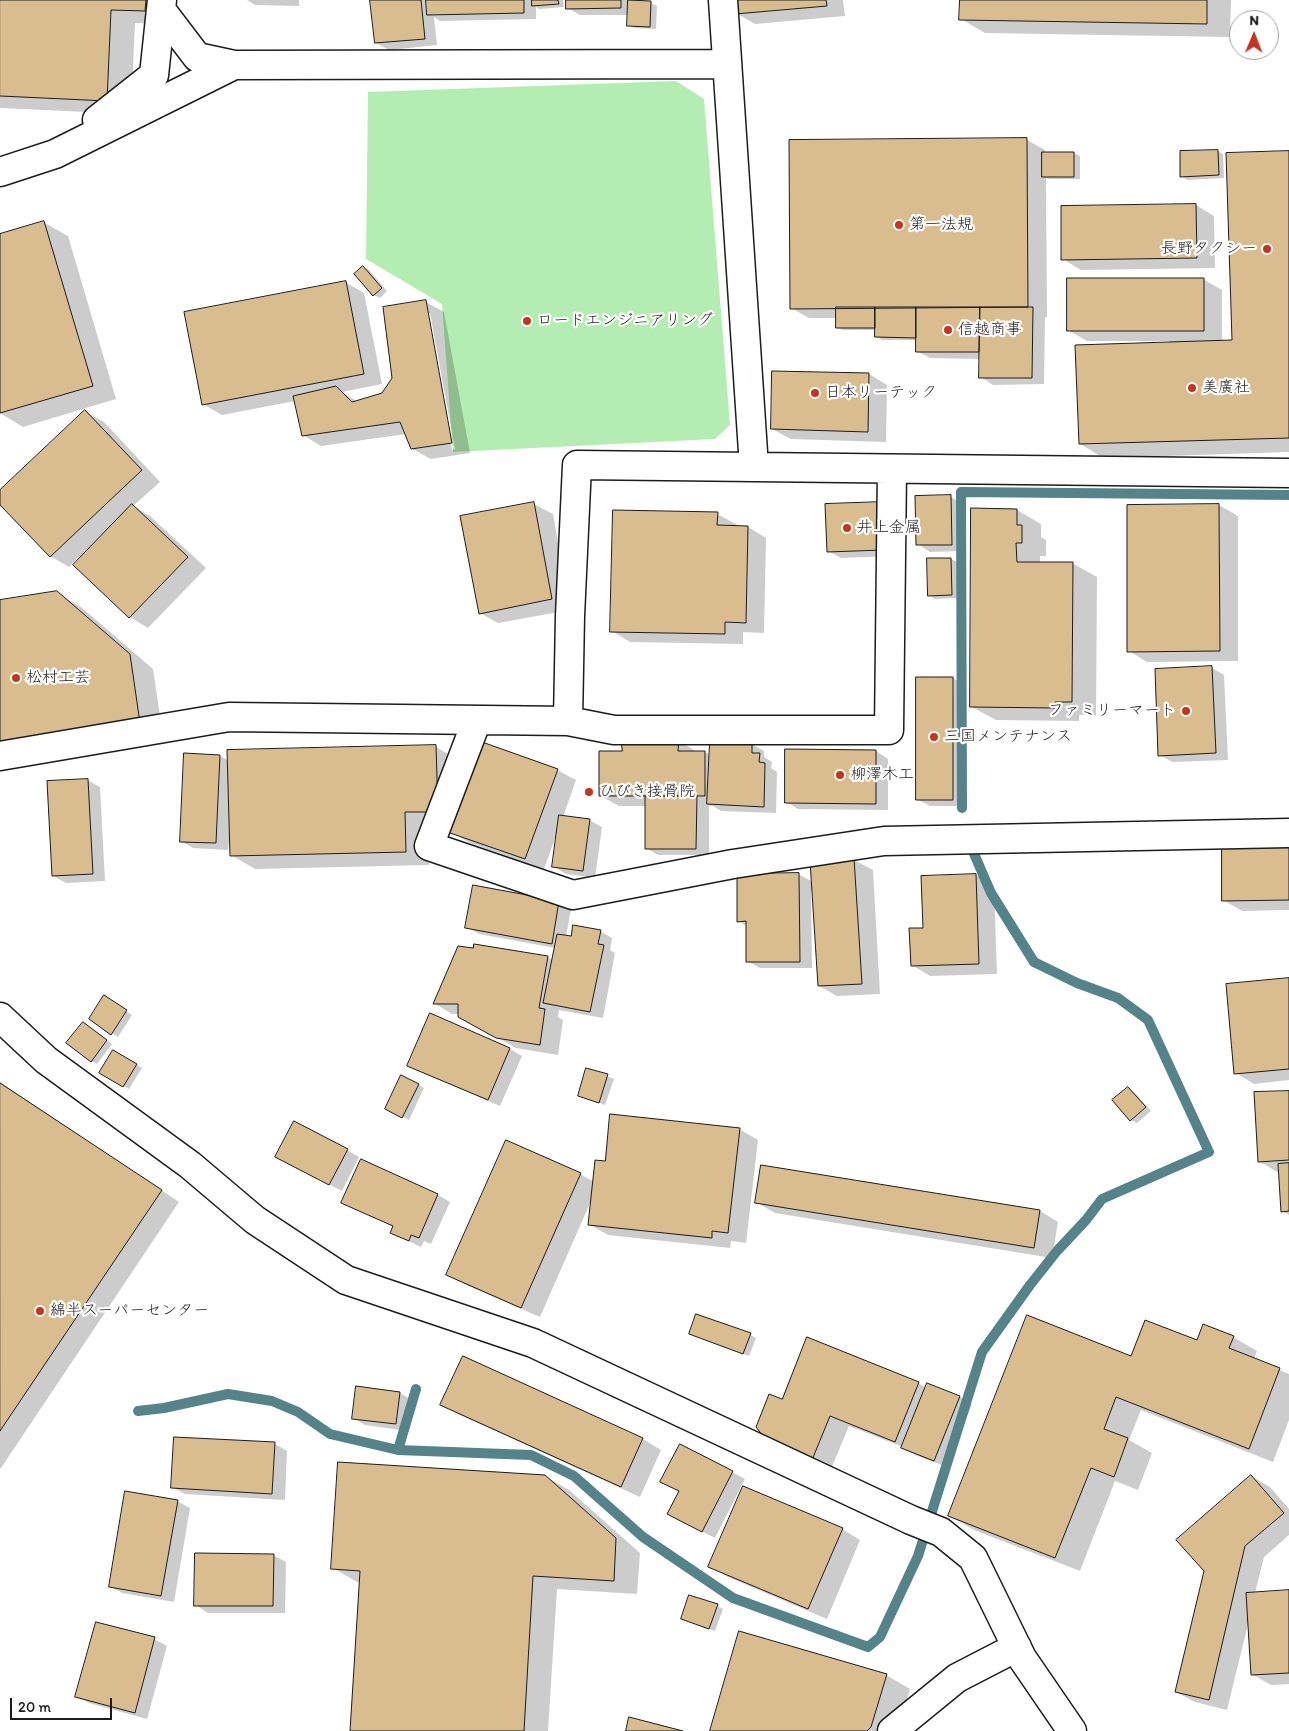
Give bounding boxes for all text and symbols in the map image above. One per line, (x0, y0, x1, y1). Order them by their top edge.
north arrow (1229, 10, 1279, 60)
text: N (1249, 12, 1259, 29)
place label: 第一法規 (909, 215, 973, 235)
marker: 第一法規 (893, 219, 905, 231)
place label: 長野タクシー (1161, 239, 1257, 259)
marker: 長野タクシー (1261, 243, 1273, 255)
place label: ロードエンジニアリング (537, 311, 713, 331)
marker: ロードエンジニアリング (521, 315, 533, 327)
place label: 信越商事 (958, 320, 1022, 340)
marker: 信越商事 (942, 324, 954, 336)
place label: 美廣社 (1202, 378, 1250, 398)
marker: 美廣社 (1186, 382, 1198, 394)
place label: 日本リーテック (825, 383, 937, 403)
marker: 日本リーテック (809, 387, 821, 399)
place label: 井上金属 (857, 518, 921, 538)
marker: 井上金属 (841, 522, 853, 534)
place label: 松村工芸 (26, 668, 90, 688)
marker: 松村工芸 (10, 672, 22, 684)
place label: ファミリーマート (1048, 701, 1176, 721)
marker: ファミリーマート (1180, 705, 1192, 717)
place label: 三国メンテナンス (944, 727, 1072, 747)
marker: 三国メンテナンス (928, 731, 940, 743)
place label: 柳澤木工 (850, 765, 914, 785)
marker: 柳澤木工 (834, 769, 846, 781)
place label: ひびき接骨院 (599, 782, 695, 802)
marker: ひびき接骨院 (583, 786, 595, 798)
place label: 綿半スーパーセンター (50, 1301, 209, 1321)
marker: 綿半スーパーセンター (34, 1305, 46, 1317)
scale bar (12, 1688, 115, 1720)
text: 20 m (18, 1698, 51, 1716)

